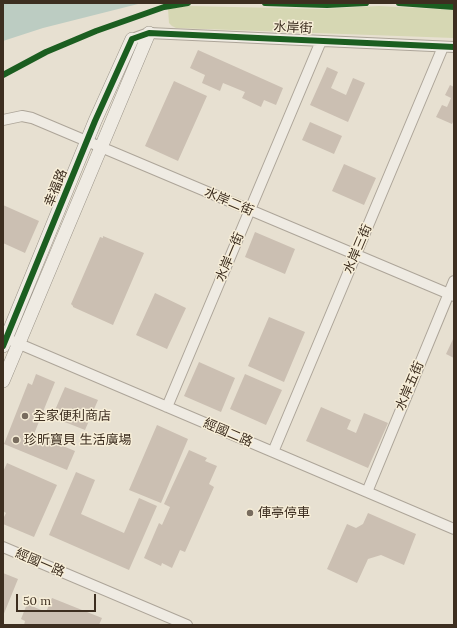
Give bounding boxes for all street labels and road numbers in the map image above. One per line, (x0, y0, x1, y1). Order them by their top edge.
street label: 水岸街 (273, 19, 313, 37)
street label: 幸福路 (41, 167, 71, 209)
street label: 水岸二街 (202, 185, 256, 219)
street label: 水岸三街 (341, 222, 375, 276)
street label: 水岸一街 (213, 230, 247, 284)
street label: 水岸五街 (393, 359, 427, 413)
street label: 經國二路 (201, 416, 255, 450)
street label: 經國一路 (13, 546, 67, 580)

